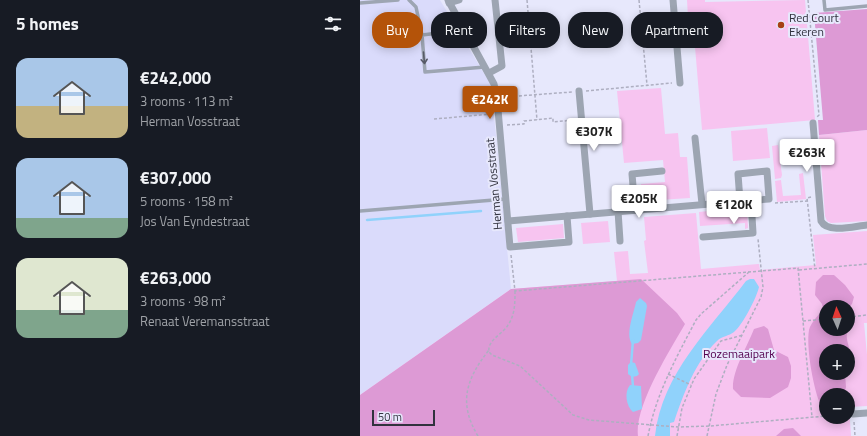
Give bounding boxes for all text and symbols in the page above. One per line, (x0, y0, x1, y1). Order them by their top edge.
place label: Red Court Ekeren (789, 8, 840, 41)
text: 5 homes (16, 11, 79, 37)
chip: Buy (372, 12, 423, 48)
chip: Rent (431, 12, 487, 48)
chip: Filters (495, 12, 560, 48)
chip: New (568, 12, 623, 48)
chip: Apartment (631, 12, 723, 48)
icon: filters (322, 13, 344, 35)
marker: Red Court Ekeren (776, 20, 786, 30)
one-way arrow (420, 51, 427, 64)
text: €242,000 (140, 65, 211, 91)
icon: home (48, 74, 96, 122)
pin: €242K (462, 86, 518, 120)
text: €242K (472, 89, 508, 109)
text: 3 rooms · 113 m² (140, 91, 233, 111)
text: Herman Vosstraat (140, 111, 240, 131)
pin: €307K (566, 118, 622, 152)
text: €307K (576, 121, 612, 141)
street label: Herman Vosstraat (480, 137, 507, 231)
pin: €263K (779, 139, 835, 173)
text: €263K (789, 142, 825, 162)
text: €307,000 (140, 165, 211, 191)
icon: home (48, 174, 96, 222)
pin: €205K (611, 185, 667, 219)
text: €205K (621, 188, 657, 208)
text: 5 rooms · 158 m² (140, 191, 233, 211)
pin: €120K (706, 191, 762, 225)
text: €120K (716, 194, 752, 214)
text: Jos Van Eyndestraat (140, 211, 249, 231)
text: €263,000 (140, 265, 211, 291)
icon: home (48, 274, 96, 322)
text: 3 rooms · 98 m² (140, 291, 226, 311)
north arrow (819, 300, 855, 336)
map controls (819, 300, 855, 424)
text: Renaat Veremansstraat (140, 311, 270, 331)
park label: Rozemaaipark (703, 344, 775, 363)
button: + (819, 344, 855, 380)
button: − (819, 388, 855, 424)
scale bar (372, 408, 435, 427)
text: 50 m (378, 409, 402, 425)

